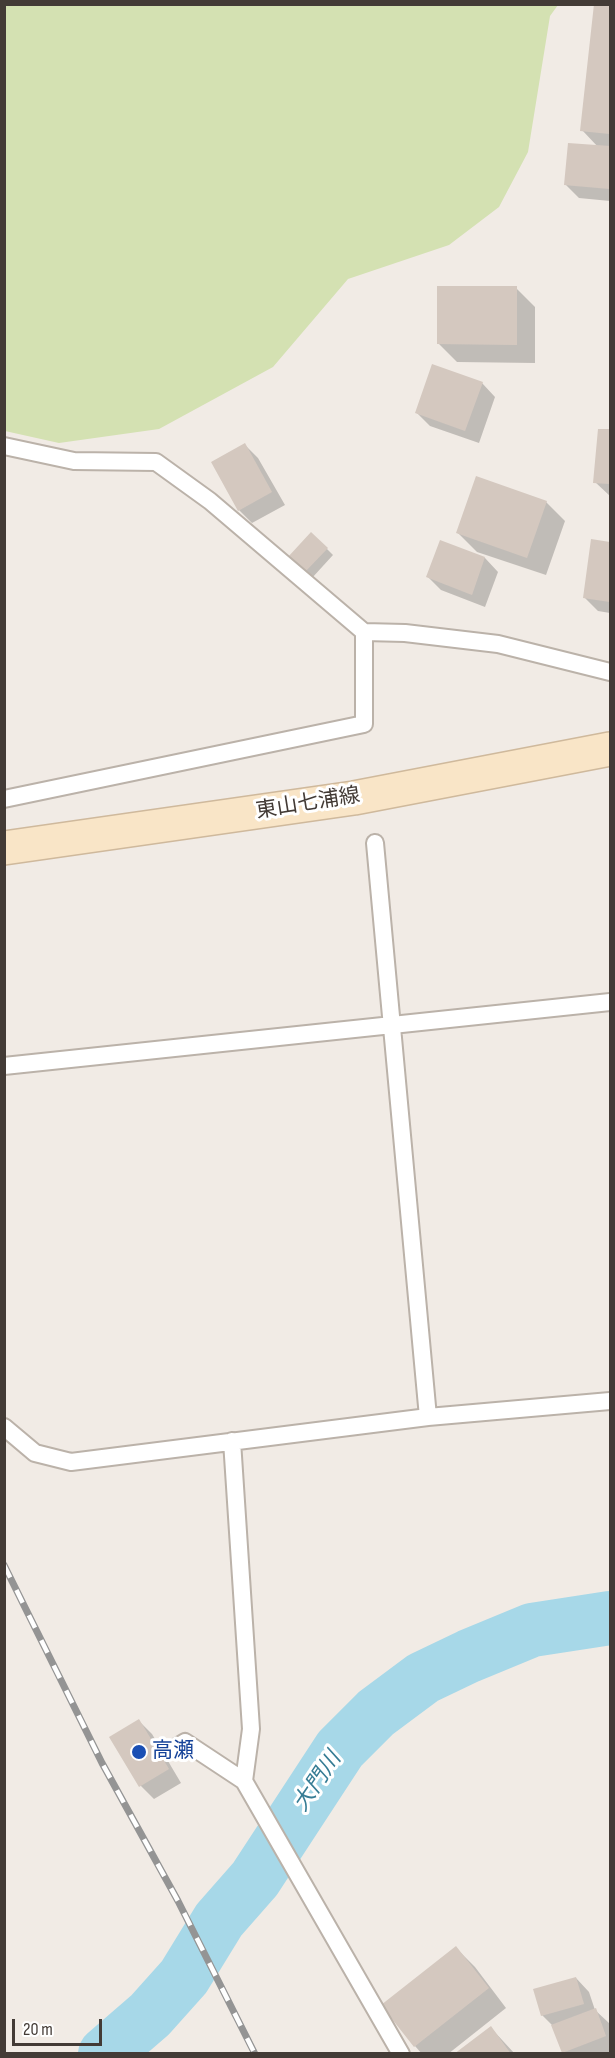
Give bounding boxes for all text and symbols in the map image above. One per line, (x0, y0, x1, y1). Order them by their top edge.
street label: 東山七浦線 (254, 783, 362, 825)
place label: 高瀬 (152, 1739, 194, 1765)
marker: 高瀬 (130, 1743, 148, 1761)
water label: 大門川 (289, 1747, 347, 1817)
scale bar (15, 2007, 105, 2045)
text: 20 m (23, 2019, 53, 2040)

